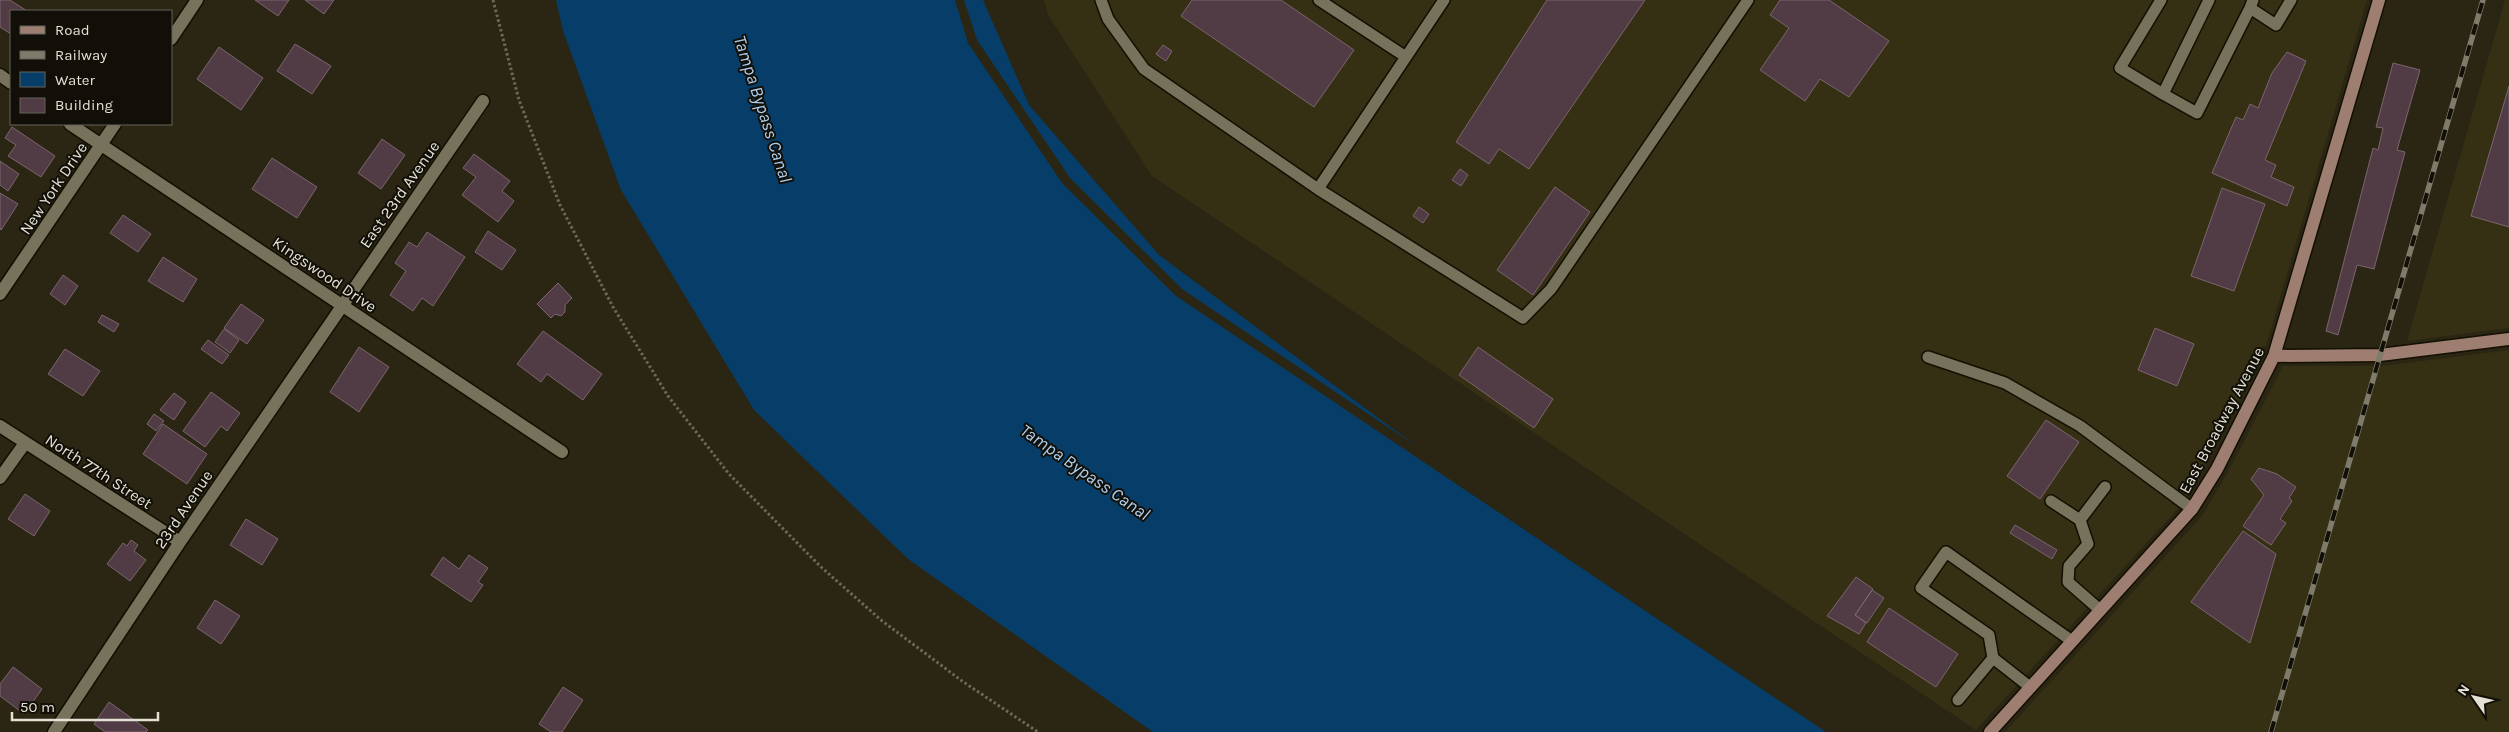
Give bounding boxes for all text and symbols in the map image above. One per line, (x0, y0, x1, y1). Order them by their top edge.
legend (10, 10, 172, 125)
text: Road (55, 21, 90, 39)
water label: Tampa Bypass Canal (729, 33, 797, 186)
text: Railway (55, 46, 107, 64)
text: Water (55, 71, 96, 89)
text: Building (55, 96, 113, 114)
street label: East 23rd Avenue (355, 137, 443, 252)
street label: New York Drive (16, 139, 91, 238)
street label: Kingswood Drive (269, 233, 380, 316)
street label: East Broadway Avenue (2175, 344, 2268, 497)
water label: Tampa Bypass Canal (1016, 419, 1155, 525)
street label: North 77th Street (42, 430, 156, 513)
street label: 23rd Avenue (150, 466, 217, 552)
north arrow (2449, 672, 2499, 722)
text: N (2454, 681, 2473, 699)
scale bar (12, 690, 159, 722)
text: 50 m (20, 698, 55, 716)

